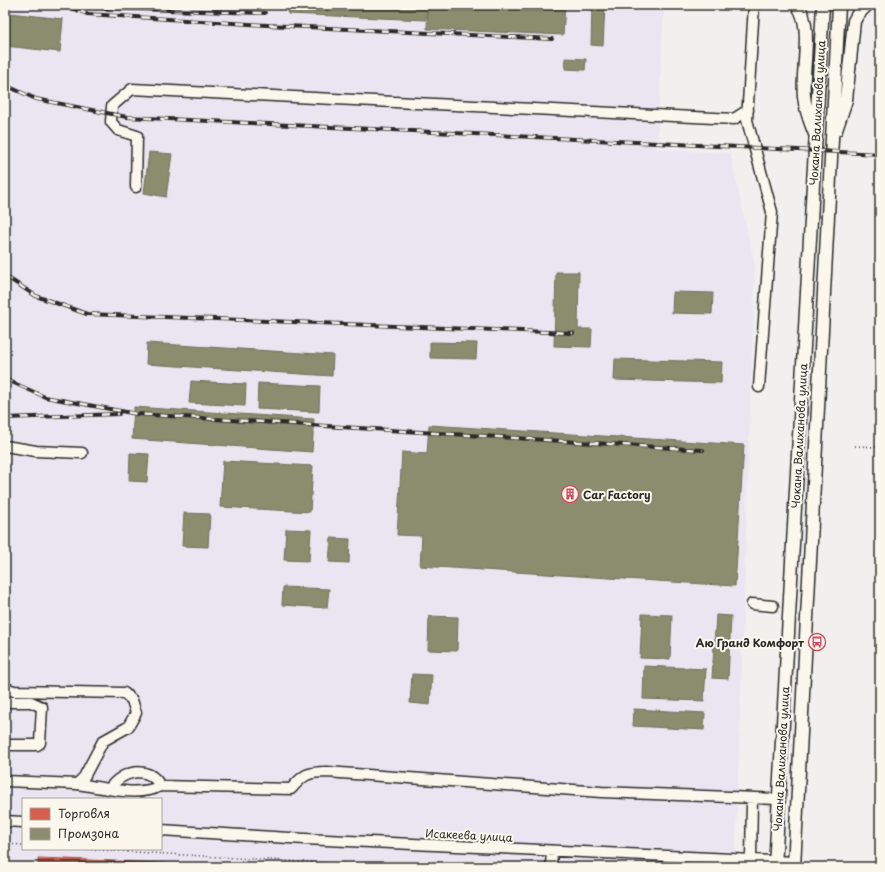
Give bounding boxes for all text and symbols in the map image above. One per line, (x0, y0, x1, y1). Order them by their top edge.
street label: Чокана Валиханова улица (805, 40, 829, 186)
street label: Чокана Валиханова улица (787, 363, 811, 509)
building icon: Car Factory (560, 484, 580, 504)
place label: Car Factory (583, 486, 650, 503)
bus stop icon: Аю Гранд Комфорт (807, 632, 827, 652)
place label: Аю Гранд Комфорт (696, 634, 804, 651)
street label: Чокана Валиханова улица (769, 686, 793, 832)
legend (22, 798, 162, 850)
text: Торговля (58, 804, 110, 822)
text: Промзона (58, 824, 120, 842)
street label: Исакеева улица (425, 824, 513, 846)

